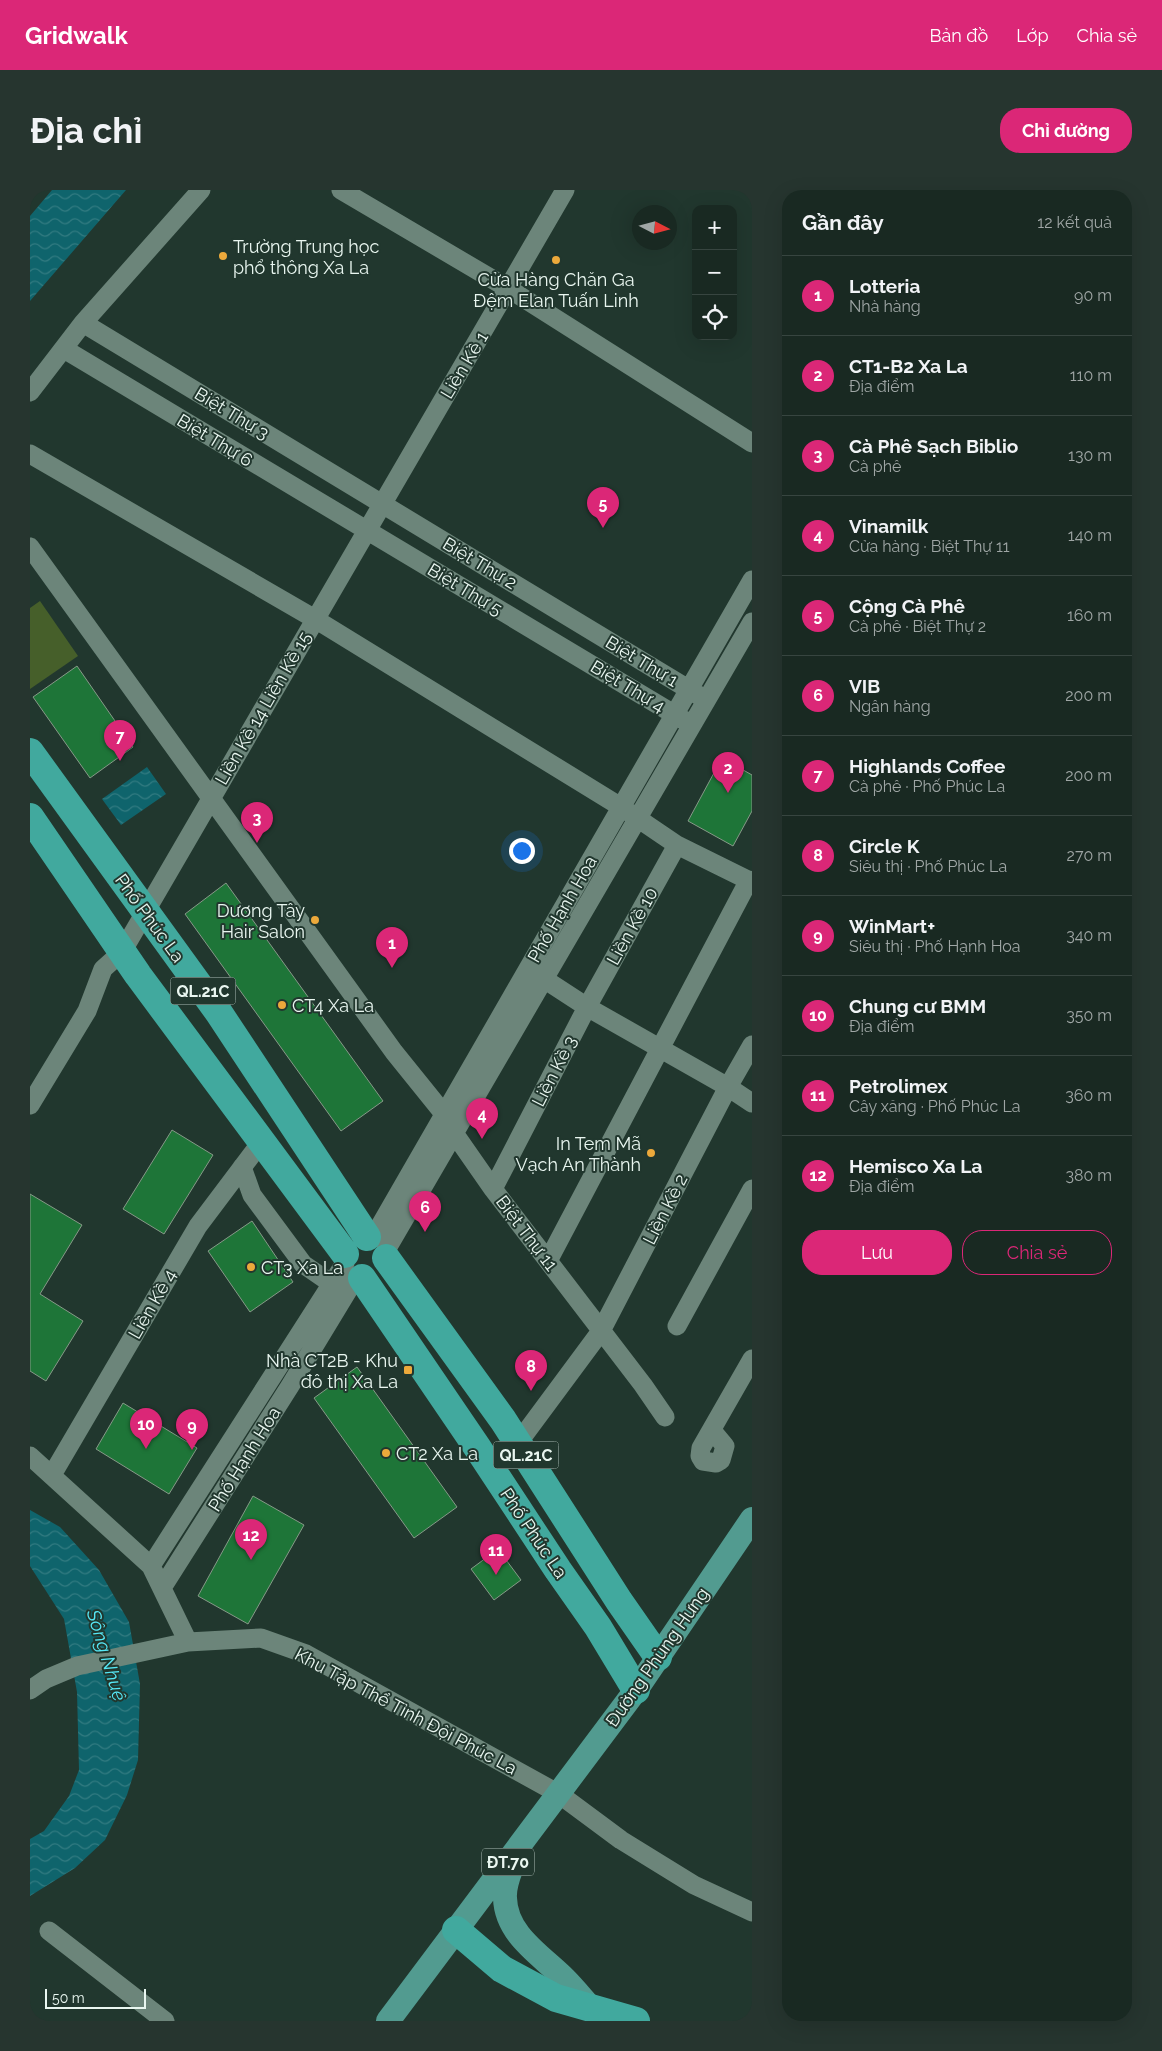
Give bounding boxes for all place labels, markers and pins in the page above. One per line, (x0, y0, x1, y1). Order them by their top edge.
place label: Trường Trung học phổ thông Xa La (233, 236, 380, 278)
marker: Trường Trung học phổ thông Xa La (217, 250, 229, 262)
marker: Cửa Hàng Chăn Ga Đệm Elan Tuấn Linh (550, 254, 562, 266)
place label: Cửa Hàng Chăn Ga Đệm Elan Tuấn Linh (473, 269, 639, 311)
pin: 5 (587, 487, 619, 528)
pin: 7 (104, 720, 136, 761)
pin: 2 (712, 752, 744, 793)
pin: 3 (241, 802, 273, 843)
place label: Dương Tây Hair Salon (217, 900, 305, 942)
marker: Dương Tây Hair Salon (309, 914, 321, 926)
pin: 1 (376, 927, 408, 968)
place label: CT4 Xa La (292, 995, 374, 1016)
marker: CT4 Xa La (276, 999, 288, 1011)
pin: 4 (466, 1098, 498, 1139)
place label: In Tem Mã Vạch An Thành (516, 1133, 641, 1175)
marker: In Tem Mã Vạch An Thành (645, 1147, 657, 1159)
pin: 6 (409, 1191, 441, 1232)
place label: CT3 Xa La (261, 1257, 343, 1278)
marker: CT3 Xa La (245, 1261, 257, 1273)
place label: Nhà CT2B - Khu đô thị Xa La (266, 1350, 398, 1392)
pin: 8 (515, 1350, 547, 1391)
marker: Nhà CT2B - Khu đô thị Xa La (402, 1364, 414, 1376)
pin: 10 (130, 1408, 162, 1449)
pin: 9 (176, 1409, 208, 1450)
place label: CT2 Xa La (396, 1443, 478, 1464)
marker: CT2 Xa La (380, 1447, 392, 1459)
pin: 12 (235, 1519, 267, 1560)
pin: 11 (480, 1534, 512, 1575)

